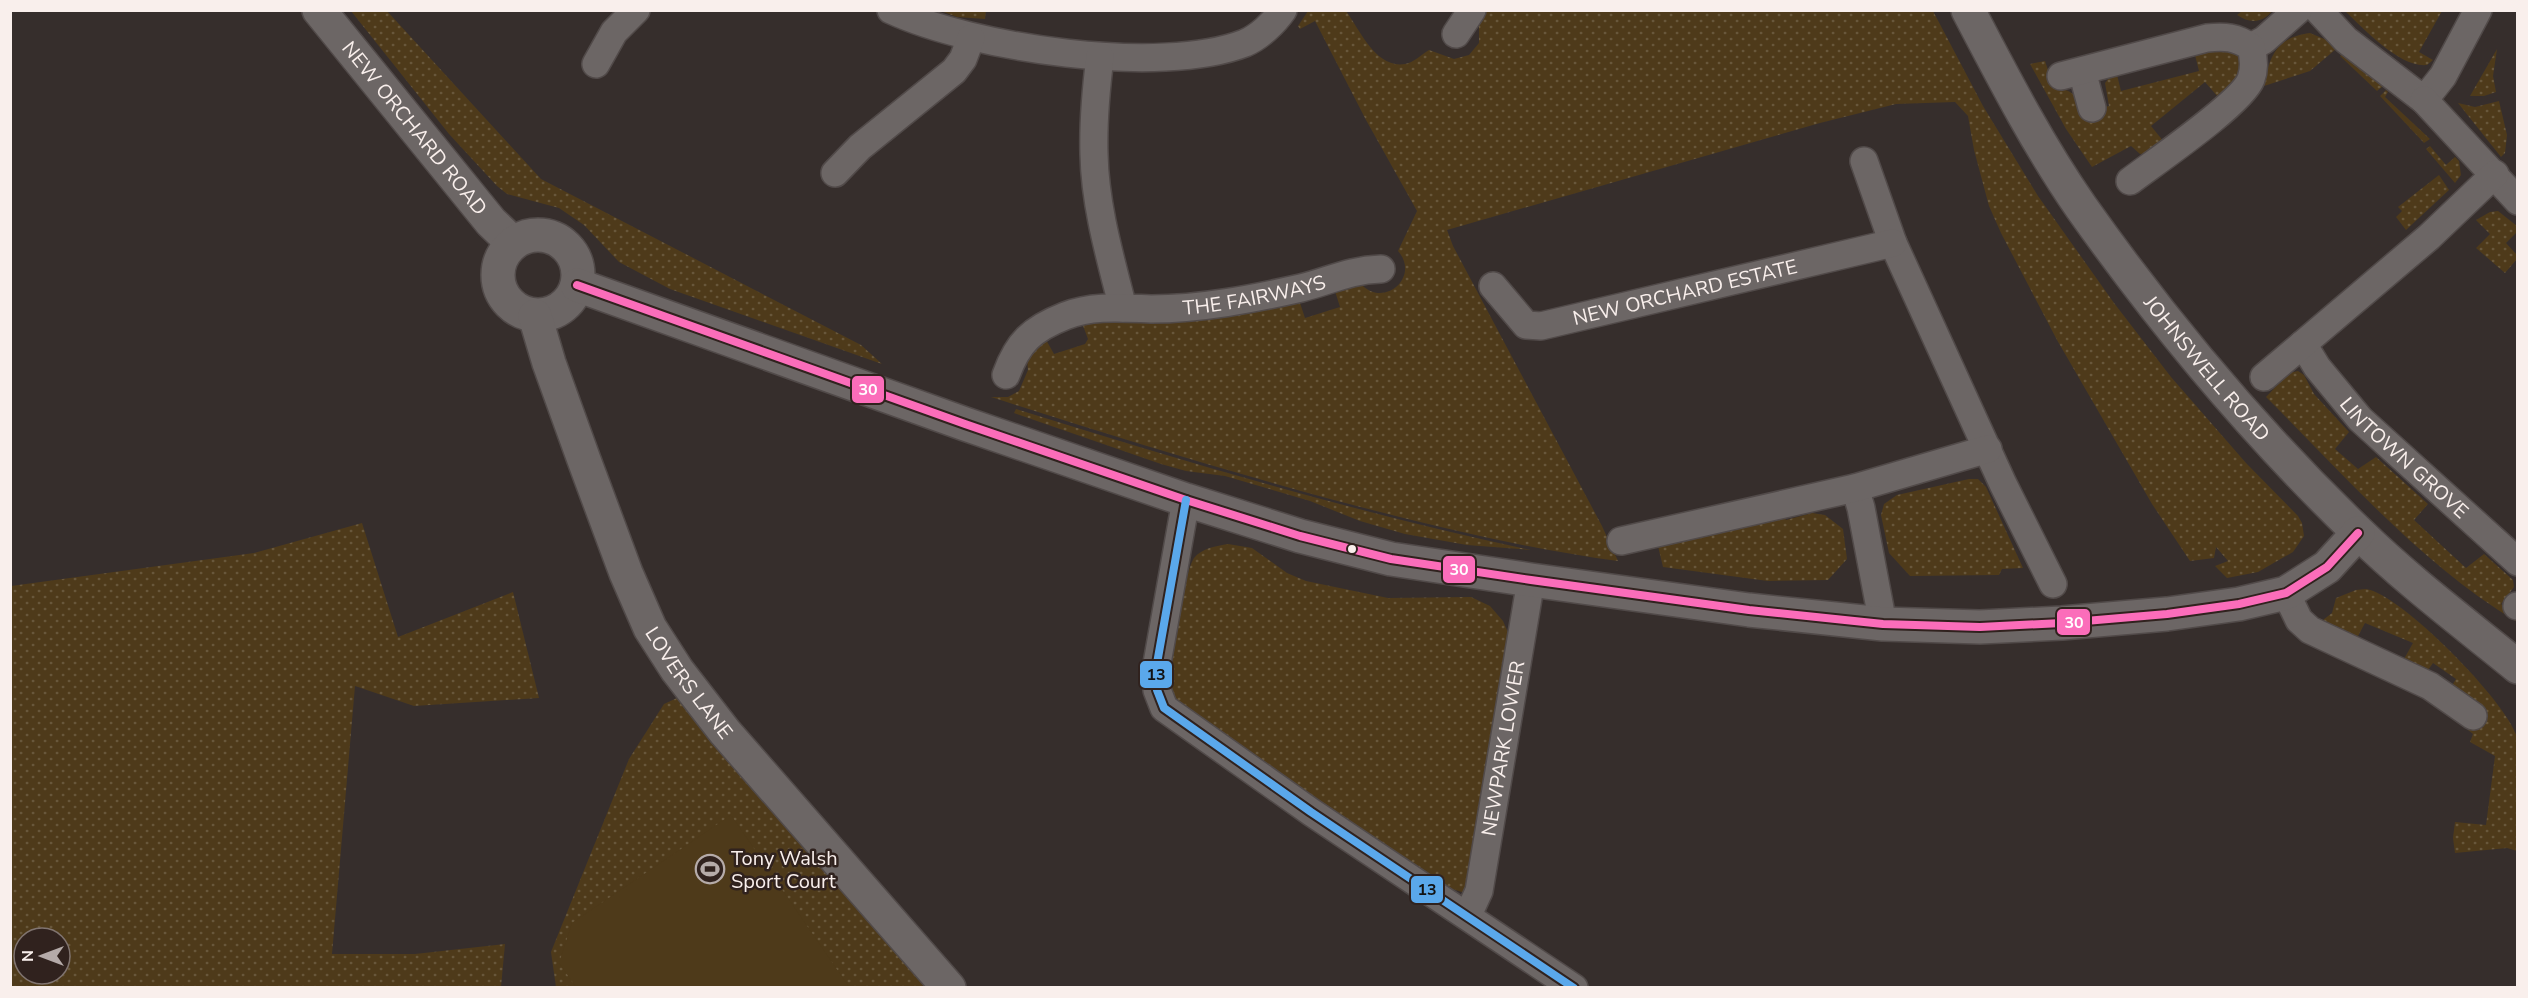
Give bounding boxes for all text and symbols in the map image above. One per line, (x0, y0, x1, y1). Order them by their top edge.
street label: NEW ORCHARD ROAD (336, 36, 493, 221)
street label: NEW ORCHARD ESTATE (1570, 253, 1800, 332)
street label: THE FAIRWAYS (1182, 269, 1329, 322)
street label: JOHNSWELL ROAD (2137, 289, 2276, 447)
line badge: 30 (851, 375, 885, 404)
text: 30 (858, 379, 878, 401)
street label: LINTOWN GROVE (2333, 391, 2474, 525)
unlabelled marker (1346, 543, 1358, 555)
line badge: 30 (1442, 555, 1476, 584)
text: 30 (1449, 559, 1469, 581)
line badge: 30 (2056, 608, 2091, 636)
text: 30 (2064, 612, 2084, 634)
street label: LOVERS LANE (639, 622, 739, 745)
street label: NEWPARK LOWER (1475, 659, 1531, 838)
line badge: 13 (1139, 660, 1173, 689)
text: 13 (1146, 664, 1166, 686)
place label: Tony Walsh Sport Court (731, 845, 838, 895)
sports icon: Tony Walsh Sport Court (694, 853, 726, 885)
line badge: 13 (1410, 875, 1444, 904)
text: 13 (1417, 879, 1437, 901)
north arrow (12, 926, 72, 986)
text: N (17, 950, 39, 962)

